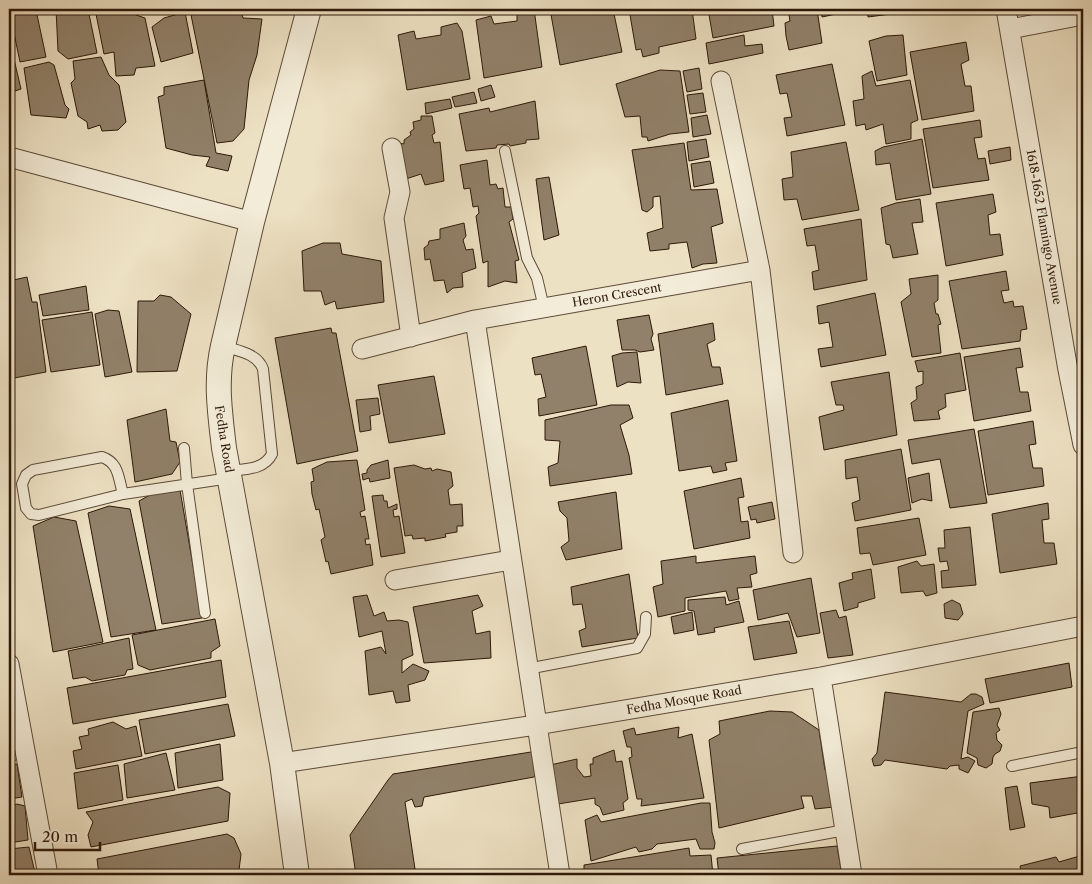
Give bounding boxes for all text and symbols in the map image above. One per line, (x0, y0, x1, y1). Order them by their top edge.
street label: 1618-1652 Flamingo Avenue (1023, 148, 1066, 306)
street label: Heron Crescent (571, 279, 664, 310)
street label: Fedha Road (212, 404, 237, 474)
street label: Fedha Mosque Road (625, 682, 743, 717)
scale bar (35, 819, 100, 851)
text: 20 m (42, 827, 78, 846)

